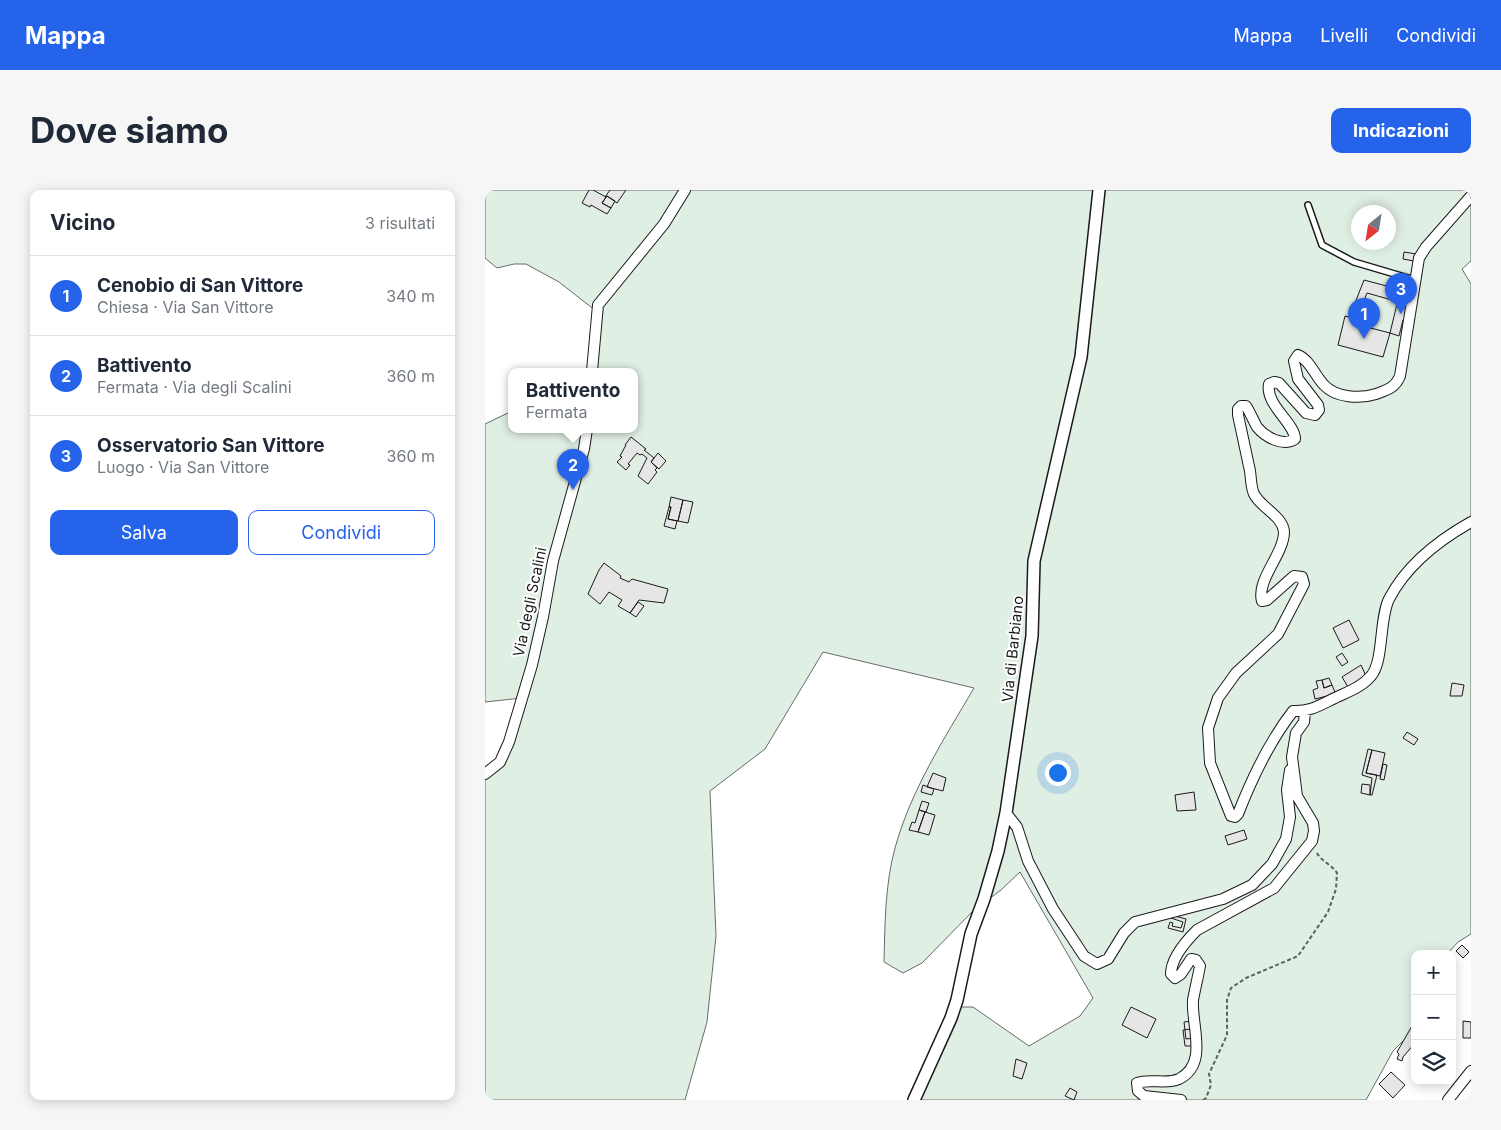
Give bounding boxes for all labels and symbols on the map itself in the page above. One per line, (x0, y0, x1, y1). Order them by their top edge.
north arrow (1351, 205, 1396, 250)
pin: 3 (1385, 273, 1417, 314)
pin: 1 (1348, 298, 1380, 339)
pin: 2 (557, 449, 589, 490)
street label: Via degli Scalini (509, 545, 550, 659)
street label: Via di Barbiano (997, 595, 1028, 703)
your location (1045, 760, 1071, 786)

